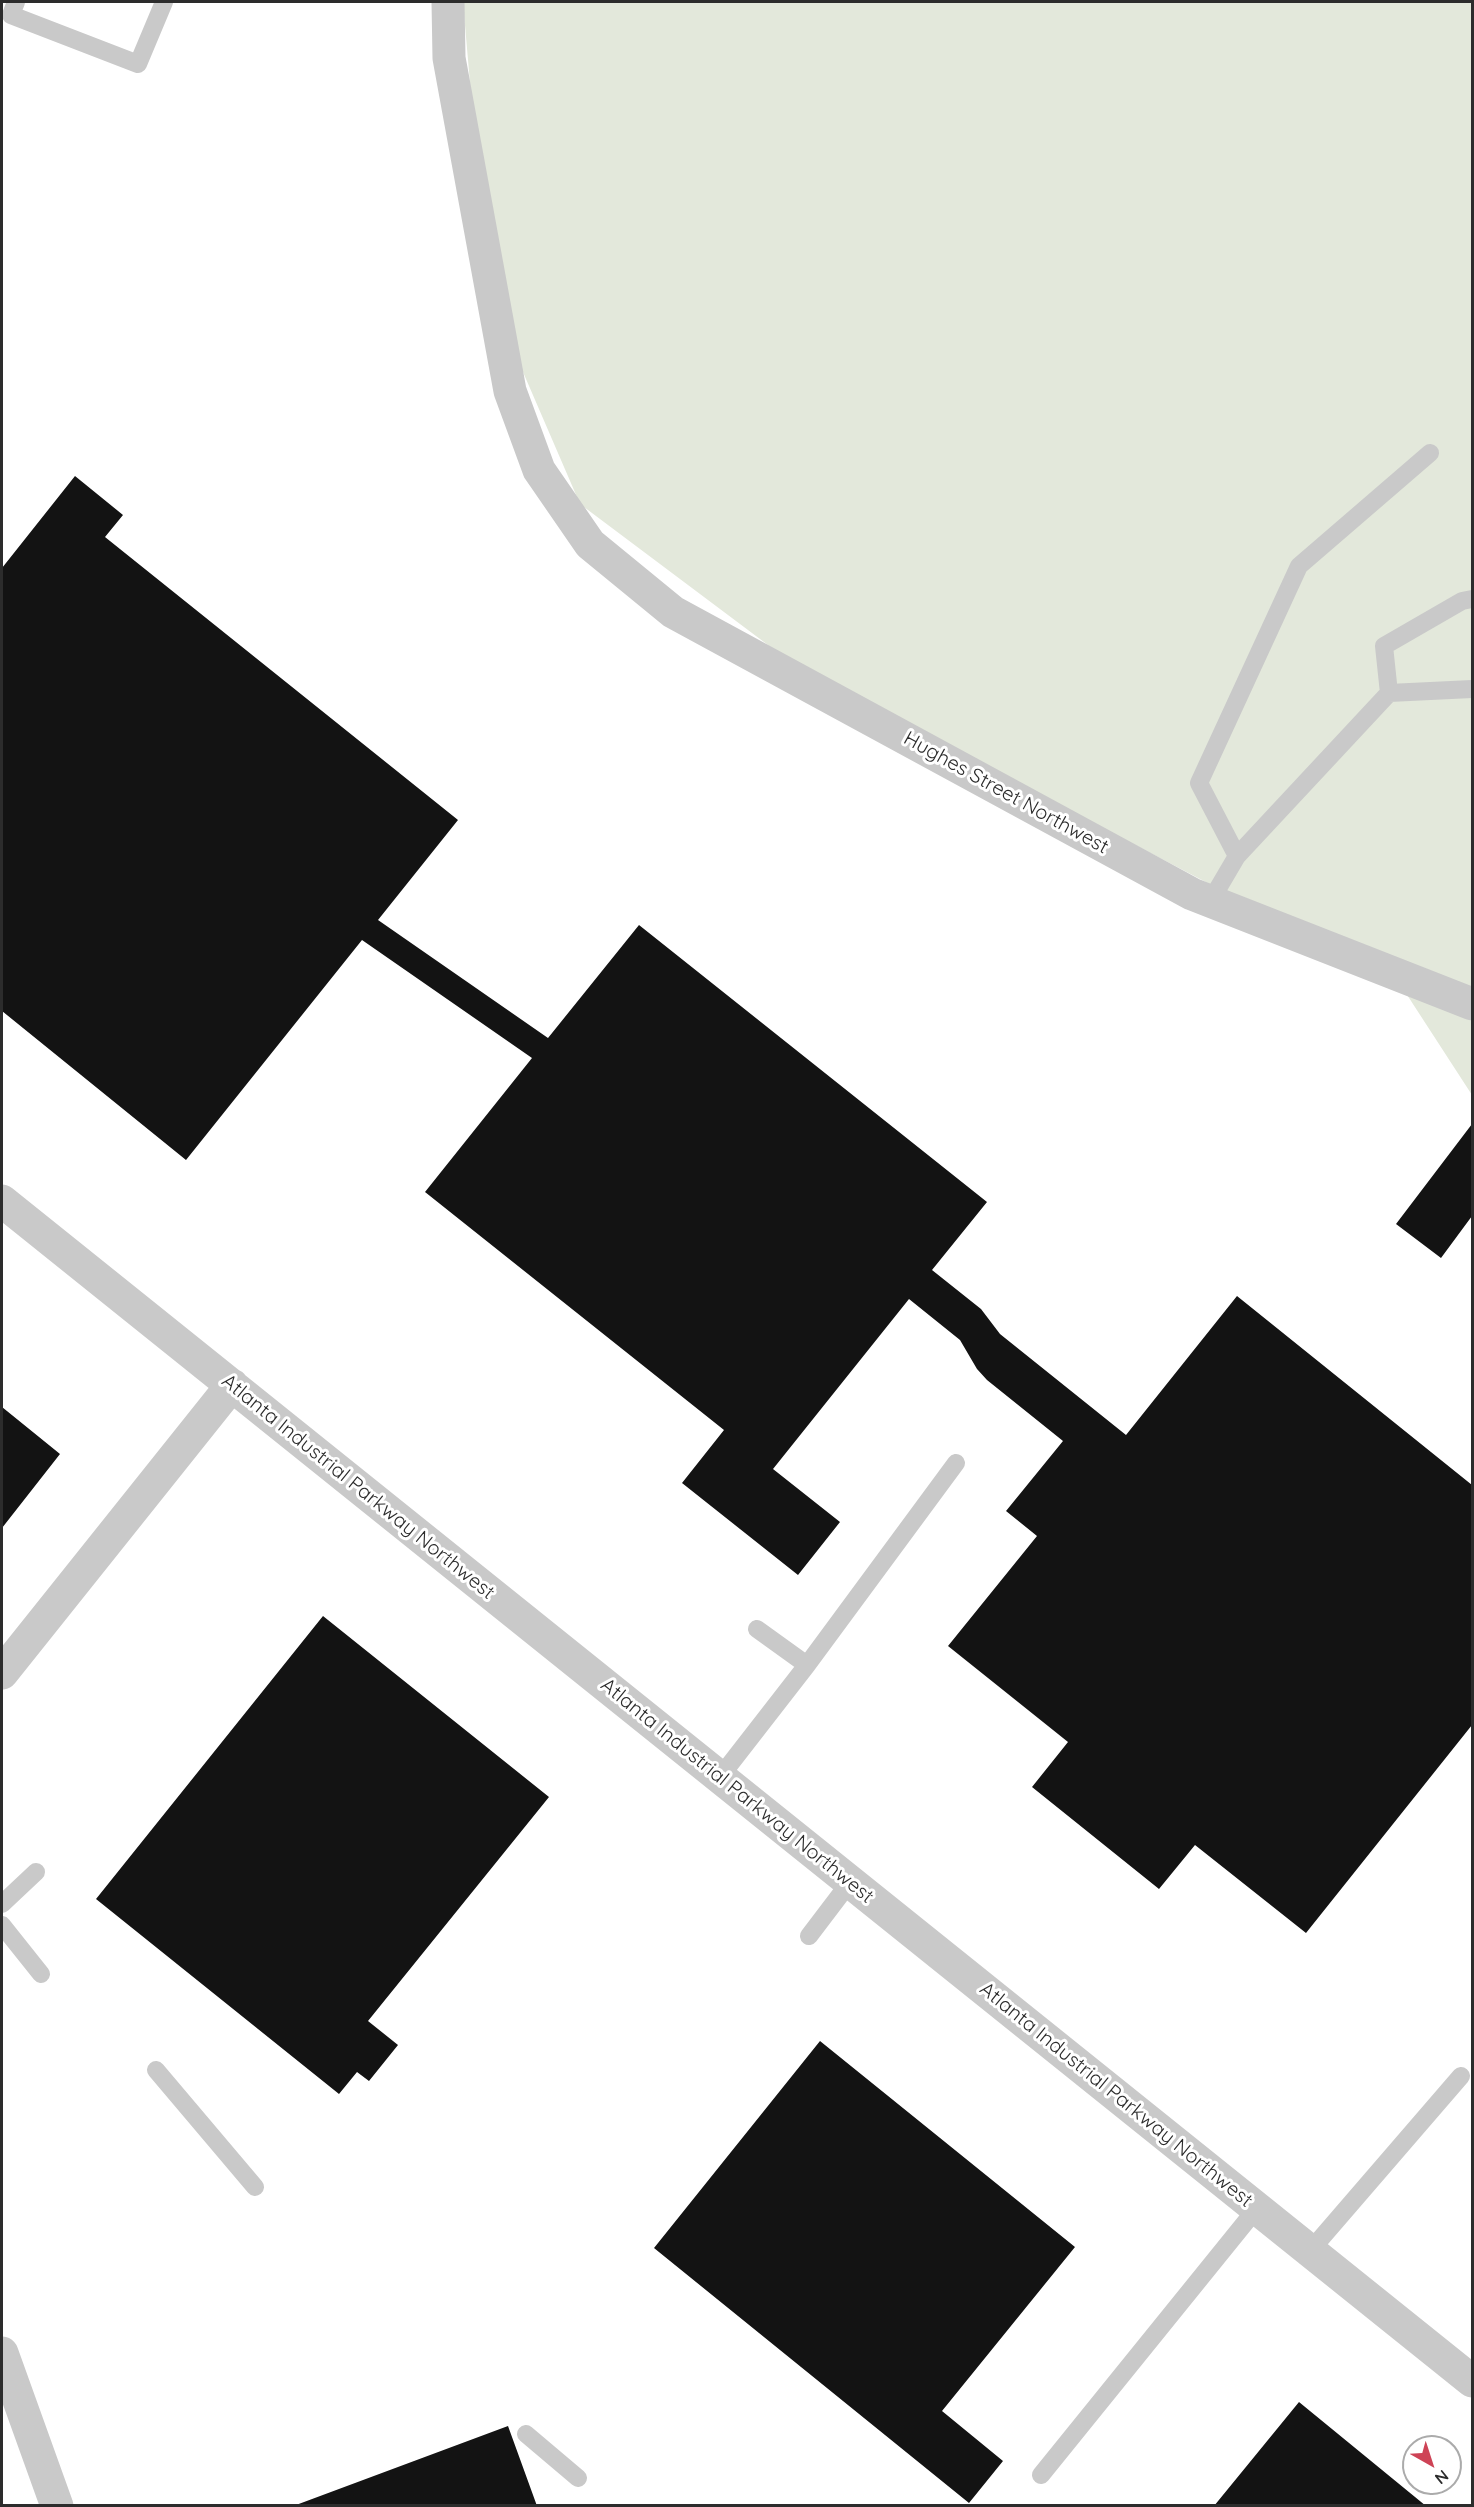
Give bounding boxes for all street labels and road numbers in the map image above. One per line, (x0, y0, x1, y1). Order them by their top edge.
street label: Hughes Street Northwest (899, 727, 1113, 859)
street label: Atlanta Industrial Parkway Northwest (217, 1369, 499, 1605)
street label: Atlanta Industrial Parkway Northwest (596, 1673, 878, 1909)
street label: Atlanta Industrial Parkway Northwest (975, 1977, 1257, 2213)

